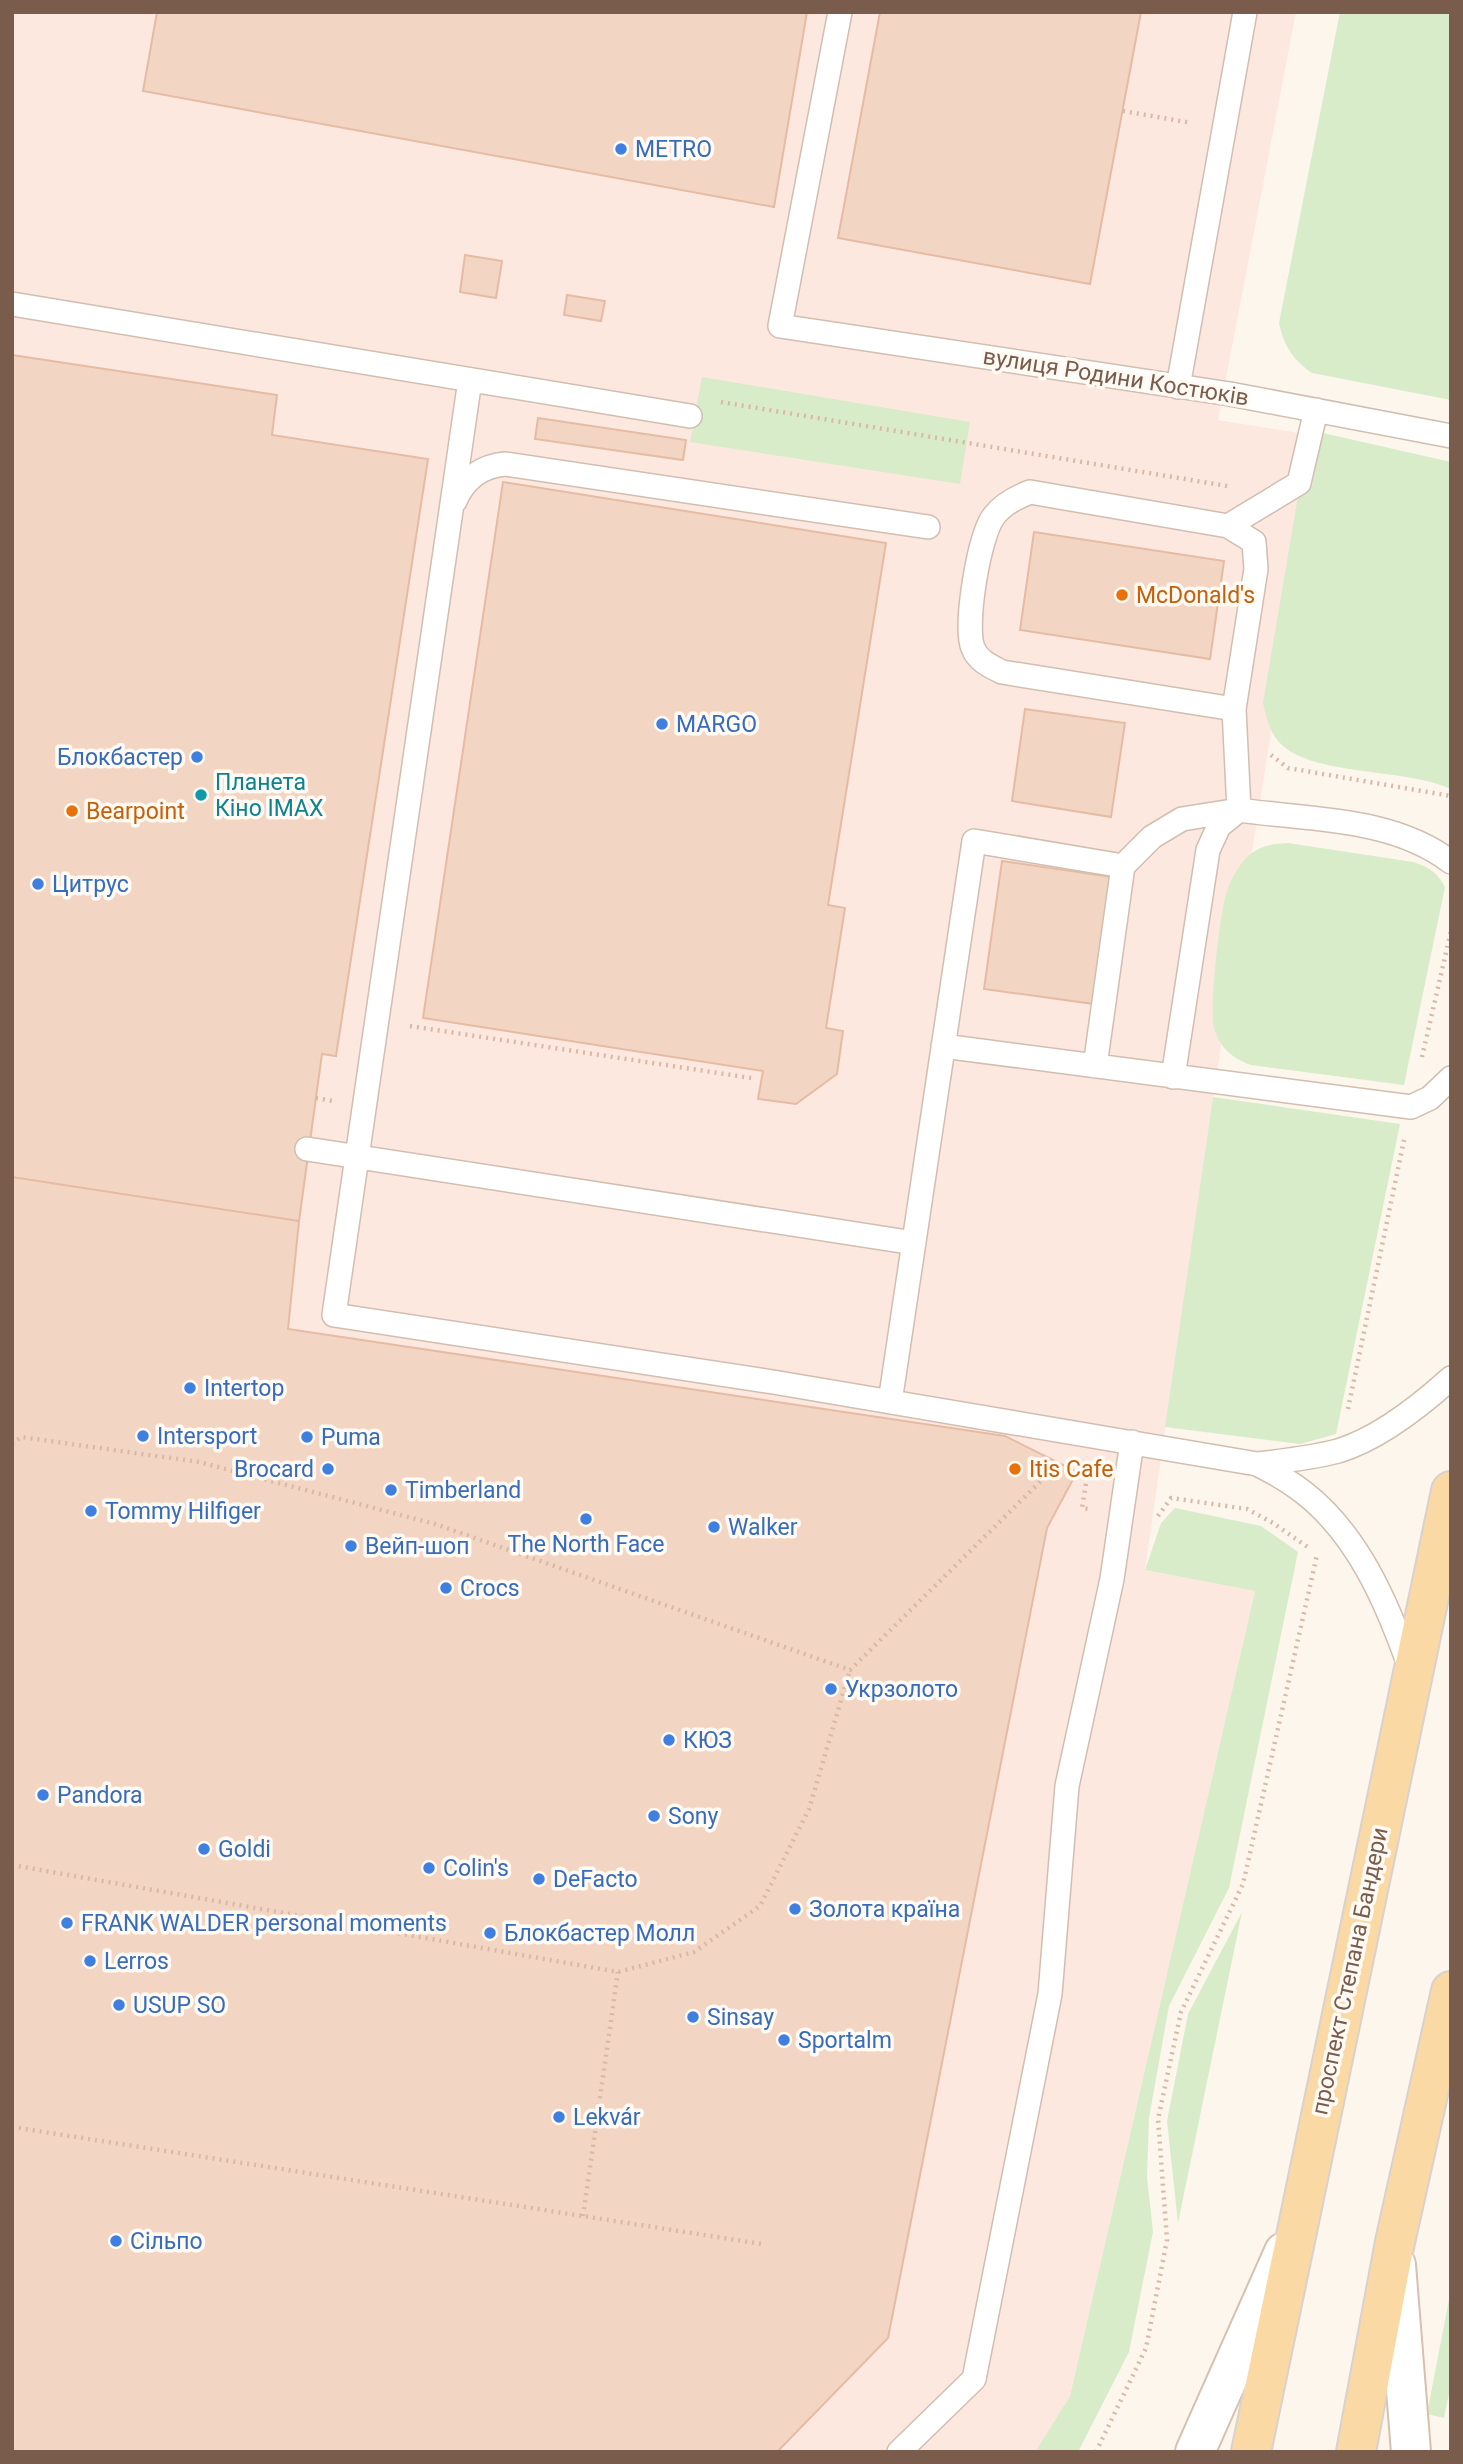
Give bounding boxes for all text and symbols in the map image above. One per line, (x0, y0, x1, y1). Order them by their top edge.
place label: METRO (635, 136, 712, 163)
marker: METRO (613, 141, 629, 157)
street label: вулиця Родини Костюків (981, 343, 1251, 411)
place label: McDonald's (1136, 582, 1255, 609)
marker: McDonald's (1114, 587, 1130, 603)
place label: MARGO (676, 711, 757, 738)
marker: MARGO (654, 716, 670, 732)
place label: Блокбастер (57, 744, 183, 771)
marker: Блокбастер (189, 749, 205, 765)
place label: Планета Кіно IMAX (215, 769, 323, 822)
marker: Планета Кіно IMAX (193, 787, 209, 803)
place label: Bearpoint (86, 798, 185, 825)
marker: Bearpoint (64, 803, 80, 819)
place label: Цитрус (52, 871, 129, 898)
marker: Цитрус (30, 876, 46, 892)
place label: Intertop (204, 1375, 284, 1402)
marker: Intertop (182, 1380, 198, 1396)
place label: Intersport (157, 1423, 257, 1450)
place label: Puma (321, 1424, 381, 1451)
marker: Intersport (135, 1428, 151, 1444)
marker: Puma (299, 1429, 315, 1445)
place label: Brocard (234, 1456, 314, 1483)
place label: Itis Cafe (1029, 1456, 1113, 1483)
marker: Brocard (320, 1461, 336, 1477)
marker: Itis Cafe (1007, 1461, 1023, 1477)
place label: Timberland (405, 1477, 521, 1504)
marker: Timberland (383, 1482, 399, 1498)
place label: Tommy Hilfiger (105, 1498, 261, 1525)
marker: Tommy Hilfiger (83, 1503, 99, 1519)
marker: The North Face (578, 1511, 594, 1527)
place label: Walker (728, 1514, 798, 1541)
marker: Walker (706, 1519, 722, 1535)
place label: The North Face (507, 1531, 665, 1558)
place label: Вейп-шоп (365, 1533, 469, 1560)
marker: Вейп-шоп (343, 1538, 359, 1554)
place label: Crocs (460, 1575, 520, 1602)
marker: Crocs (438, 1580, 454, 1596)
place label: Укрзолото (845, 1676, 958, 1703)
marker: Укрзолото (823, 1681, 839, 1697)
place label: КЮЗ (683, 1727, 732, 1754)
marker: КЮЗ (661, 1732, 677, 1748)
place label: Pandora (57, 1782, 143, 1809)
marker: Pandora (35, 1787, 51, 1803)
place label: Sony (668, 1803, 718, 1830)
marker: Sony (646, 1808, 662, 1824)
street label: проспект Степана Бандери (1306, 1825, 1394, 2117)
place label: Goldi (218, 1836, 271, 1863)
marker: Goldi (196, 1841, 212, 1857)
place label: Colin's (443, 1855, 509, 1882)
marker: Colin's (421, 1860, 437, 1876)
place label: DeFacto (553, 1866, 638, 1893)
marker: DeFacto (531, 1871, 547, 1887)
place label: Золота країна (809, 1896, 960, 1923)
marker: Золота країна (787, 1901, 803, 1917)
place label: FRANK WALDER personal moments (81, 1910, 447, 1937)
marker: FRANK WALDER personal moments (59, 1915, 75, 1931)
place label: Блокбастер Молл (504, 1920, 695, 1947)
marker: Блокбастер Молл (482, 1925, 498, 1941)
place label: Lerros (104, 1948, 169, 1975)
marker: Lerros (82, 1953, 98, 1969)
place label: USUP SO (133, 1992, 226, 2019)
marker: USUP SO (111, 1997, 127, 2013)
place label: Sinsay (707, 2004, 774, 2031)
marker: Sinsay (685, 2009, 701, 2025)
place label: Sportalm (798, 2027, 892, 2054)
marker: Sportalm (776, 2032, 792, 2048)
place label: Lekvár (573, 2104, 641, 2131)
marker: Lekvár (551, 2109, 567, 2125)
place label: Сільпо (130, 2228, 203, 2255)
marker: Сільпо (108, 2233, 124, 2249)

